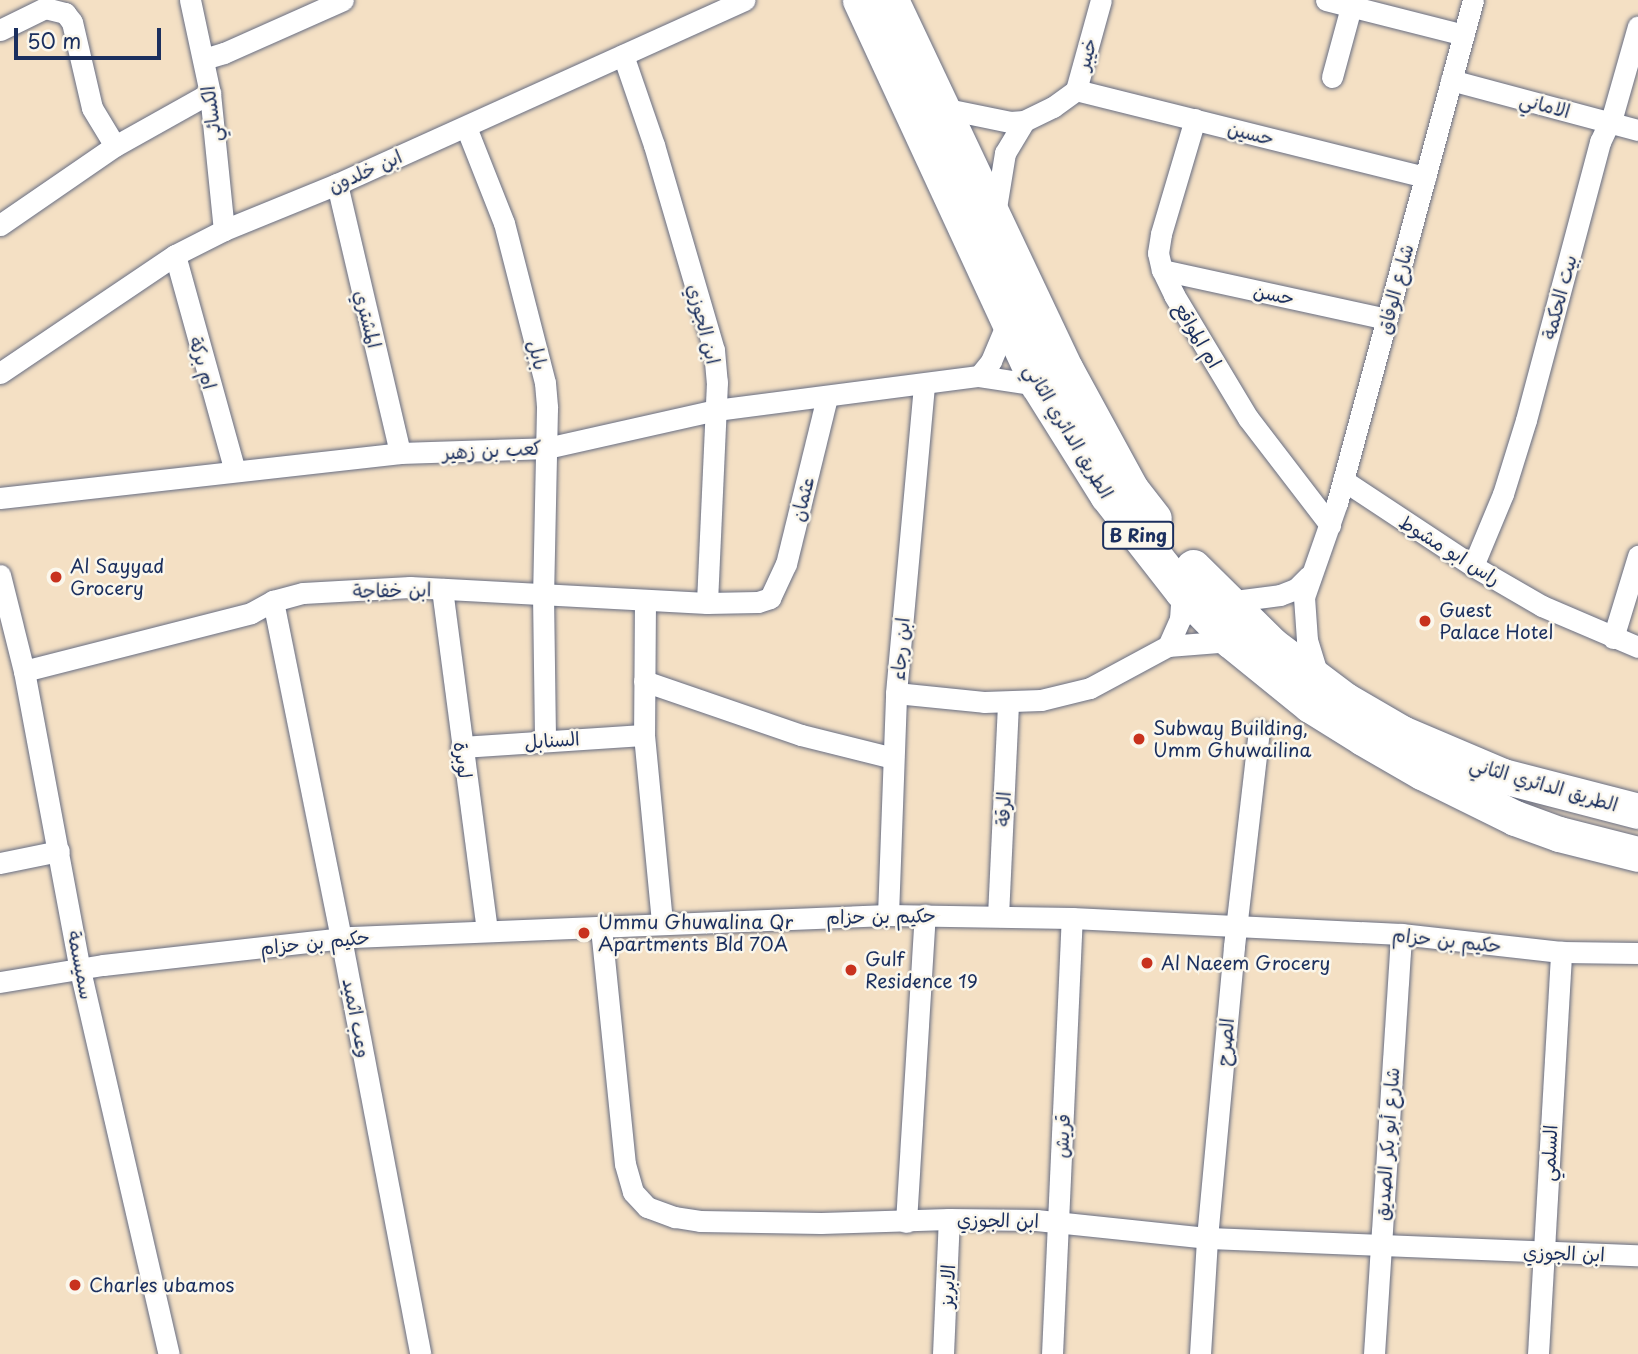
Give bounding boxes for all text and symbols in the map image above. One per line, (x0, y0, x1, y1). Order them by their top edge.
scale bar (18, 14, 164, 58)
text: 50 m (27, 24, 81, 56)
street label: خيبر (1071, 35, 1101, 73)
street label: الكسائي (196, 85, 226, 143)
street label: الاماني (1517, 87, 1573, 123)
street label: حسين (1225, 116, 1277, 150)
street label: ابن خلدون (325, 145, 405, 197)
street label: شارع الوفاق (1372, 241, 1418, 337)
street label: بيت الحكمة (1537, 252, 1581, 342)
street label: حسن (1251, 279, 1297, 309)
street label: ابن الجوزي (683, 281, 725, 367)
street label: المشتري (350, 288, 386, 350)
street label: ام المواقع (1170, 298, 1226, 372)
street label: ام بركة (185, 334, 221, 392)
street label: بابل (524, 338, 552, 372)
street label: الطريق الدائري الثاني (1020, 360, 1118, 502)
street label: كعب بن زهير (442, 436, 542, 464)
street label: عثمان (785, 474, 819, 524)
street label: راس ابو مشوط (1395, 510, 1505, 590)
road number: B Ring (1101, 520, 1175, 550)
place label: Al Sayyad Grocery (70, 555, 165, 599)
marker: Al Sayyad Grocery (48, 569, 64, 585)
street label: ابن خفاجة (353, 578, 431, 602)
place label: Guest Palace Hotel (1439, 599, 1554, 643)
marker: Guest Palace Hotel (1417, 613, 1433, 629)
street label: ابن رجاء (886, 616, 914, 682)
place label: Subway Building, Umm Ghuwailina (1153, 717, 1313, 761)
street label: السنابل (523, 727, 581, 753)
marker: Subway Building, Umm Ghuwailina (1131, 731, 1147, 747)
street label: لوبرة (449, 740, 477, 780)
street label: الطريق الدائري الثاني (1467, 752, 1621, 816)
street label: الرقة (991, 791, 1015, 827)
street label: حكيم بن حزام (826, 904, 936, 928)
place label: Ummu Ghuwalina Qr Apartments Bld 70A (598, 911, 794, 955)
street label: حكيم بن حزام (1391, 923, 1503, 957)
street label: حكيم بن حزام (259, 925, 371, 959)
marker: Ummu Ghuwalina Qr Apartments Bld 70A (576, 925, 592, 941)
street label: سميسمة (63, 929, 99, 1001)
place label: Gulf Residence 19 (865, 948, 979, 992)
place label: Al Naeem Grocery (1161, 952, 1333, 974)
marker: Al Naeem Grocery (1139, 955, 1155, 971)
marker: Gulf Residence 19 (843, 962, 859, 978)
street label: وعب اثميد (338, 976, 376, 1060)
street label: الصرح (1212, 1017, 1238, 1067)
street label: شارع أبو بكر الصديق (1370, 1066, 1404, 1222)
street label: قريش (1049, 1113, 1075, 1159)
street label: السلمي (1536, 1124, 1562, 1182)
street label: ابن الجوزي (957, 1208, 1039, 1232)
street label: ابن الجوزي (1523, 1240, 1605, 1266)
street label: الابريز (934, 1264, 960, 1308)
place label: Charles ubamos (89, 1274, 236, 1296)
marker: Charles ubamos (67, 1277, 83, 1293)

